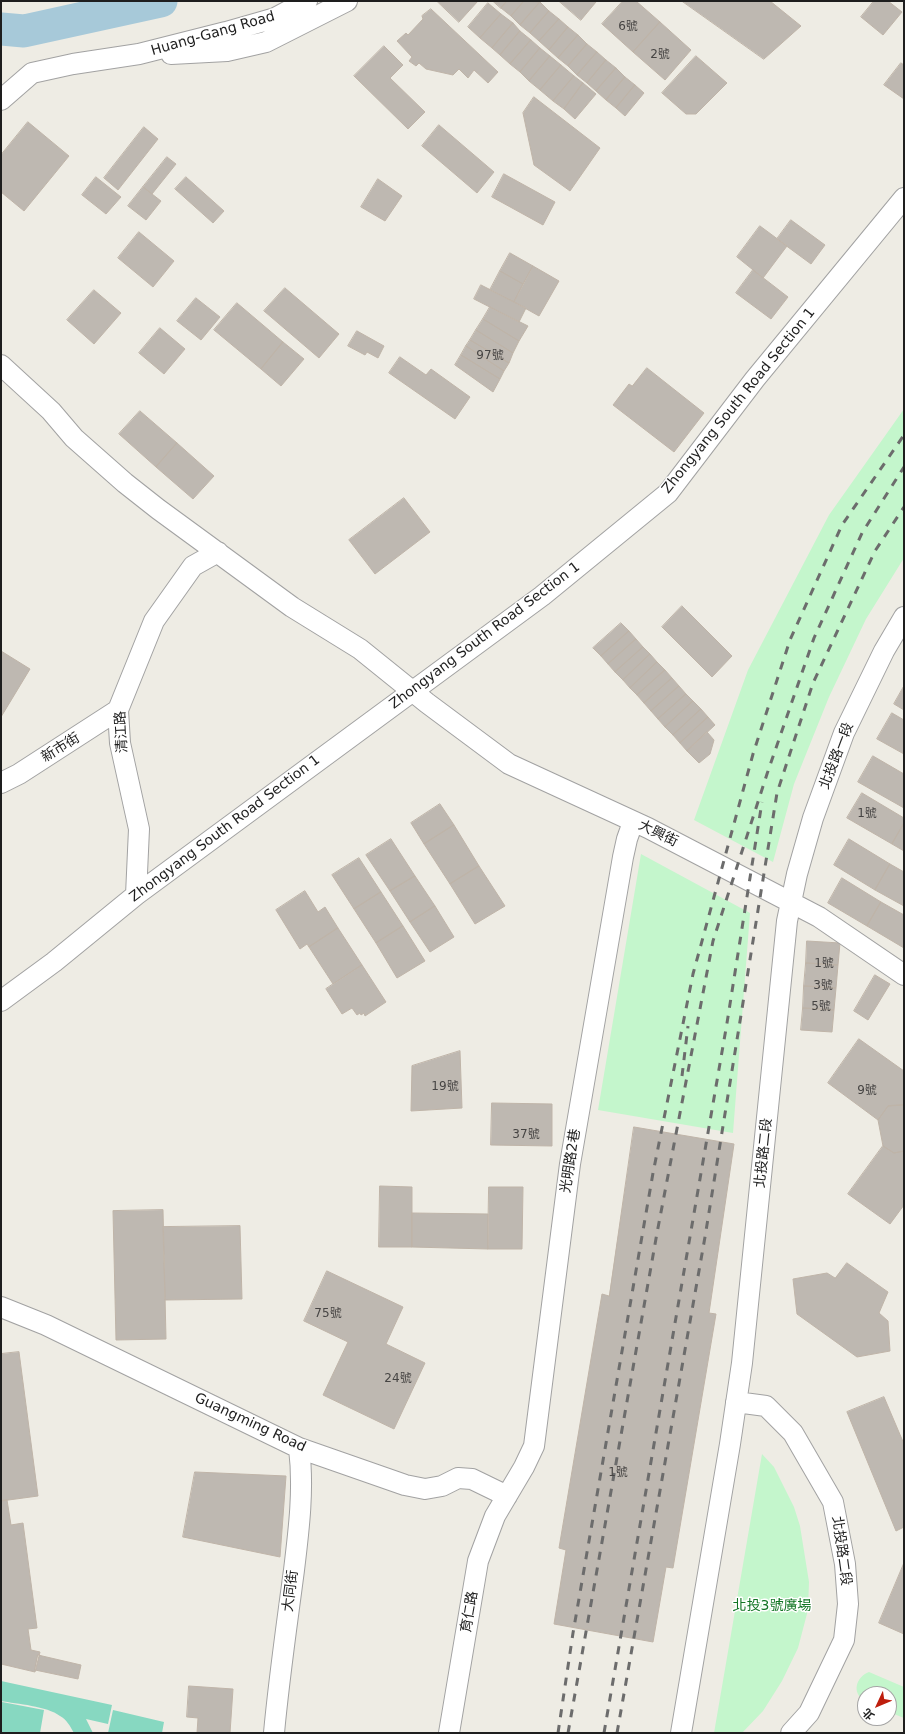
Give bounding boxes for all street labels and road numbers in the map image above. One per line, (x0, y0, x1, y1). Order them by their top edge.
street label: Huang-Gang Road (149, 8, 277, 60)
street label: Zhongyang South Road Section 1 (659, 305, 819, 497)
street label: Zhongyang South Road Section 1 (387, 559, 583, 713)
street label: 清江路 (113, 711, 131, 753)
street label: 北投路一段 (817, 720, 857, 792)
street label: 新市街 (39, 730, 83, 766)
street label: Zhongyang South Road Section 1 (127, 752, 323, 906)
street label: 大興街 (635, 817, 681, 851)
street label: 北投路二段 (752, 1117, 776, 1189)
street label: 光明路2巷 (558, 1128, 584, 1194)
street label: Guangming Road (192, 1390, 308, 1456)
street label: 北投路二段 (828, 1515, 854, 1587)
street label: 大同街 (280, 1569, 302, 1613)
street label: 育仁路 (458, 1590, 482, 1634)

